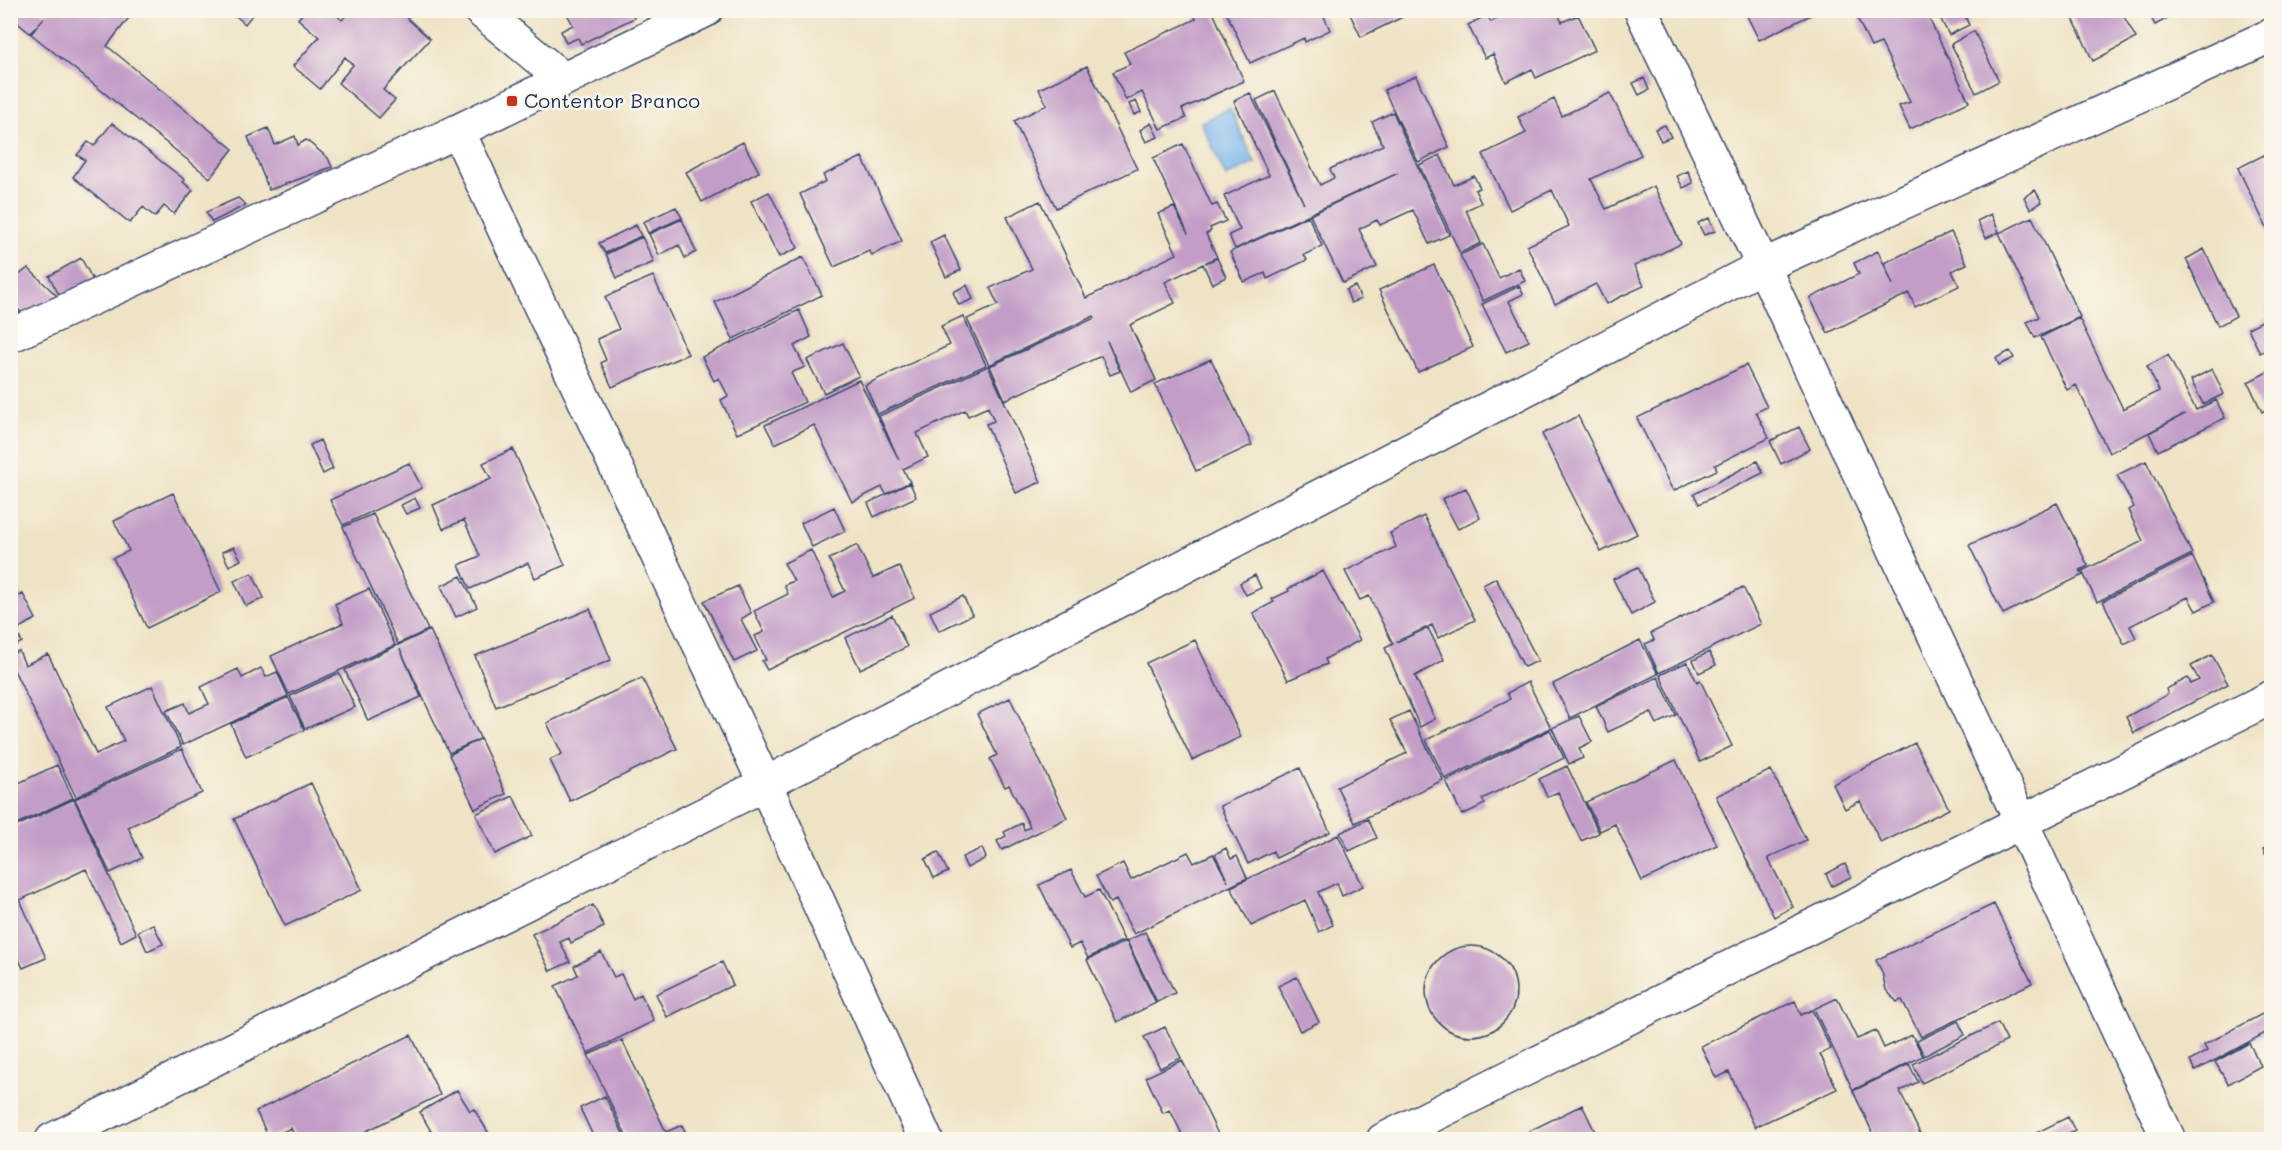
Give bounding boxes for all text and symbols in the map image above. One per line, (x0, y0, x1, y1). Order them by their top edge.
place label: Contentor Branco (524, 87, 700, 113)
marker: Contentor Branco (505, 94, 519, 108)

